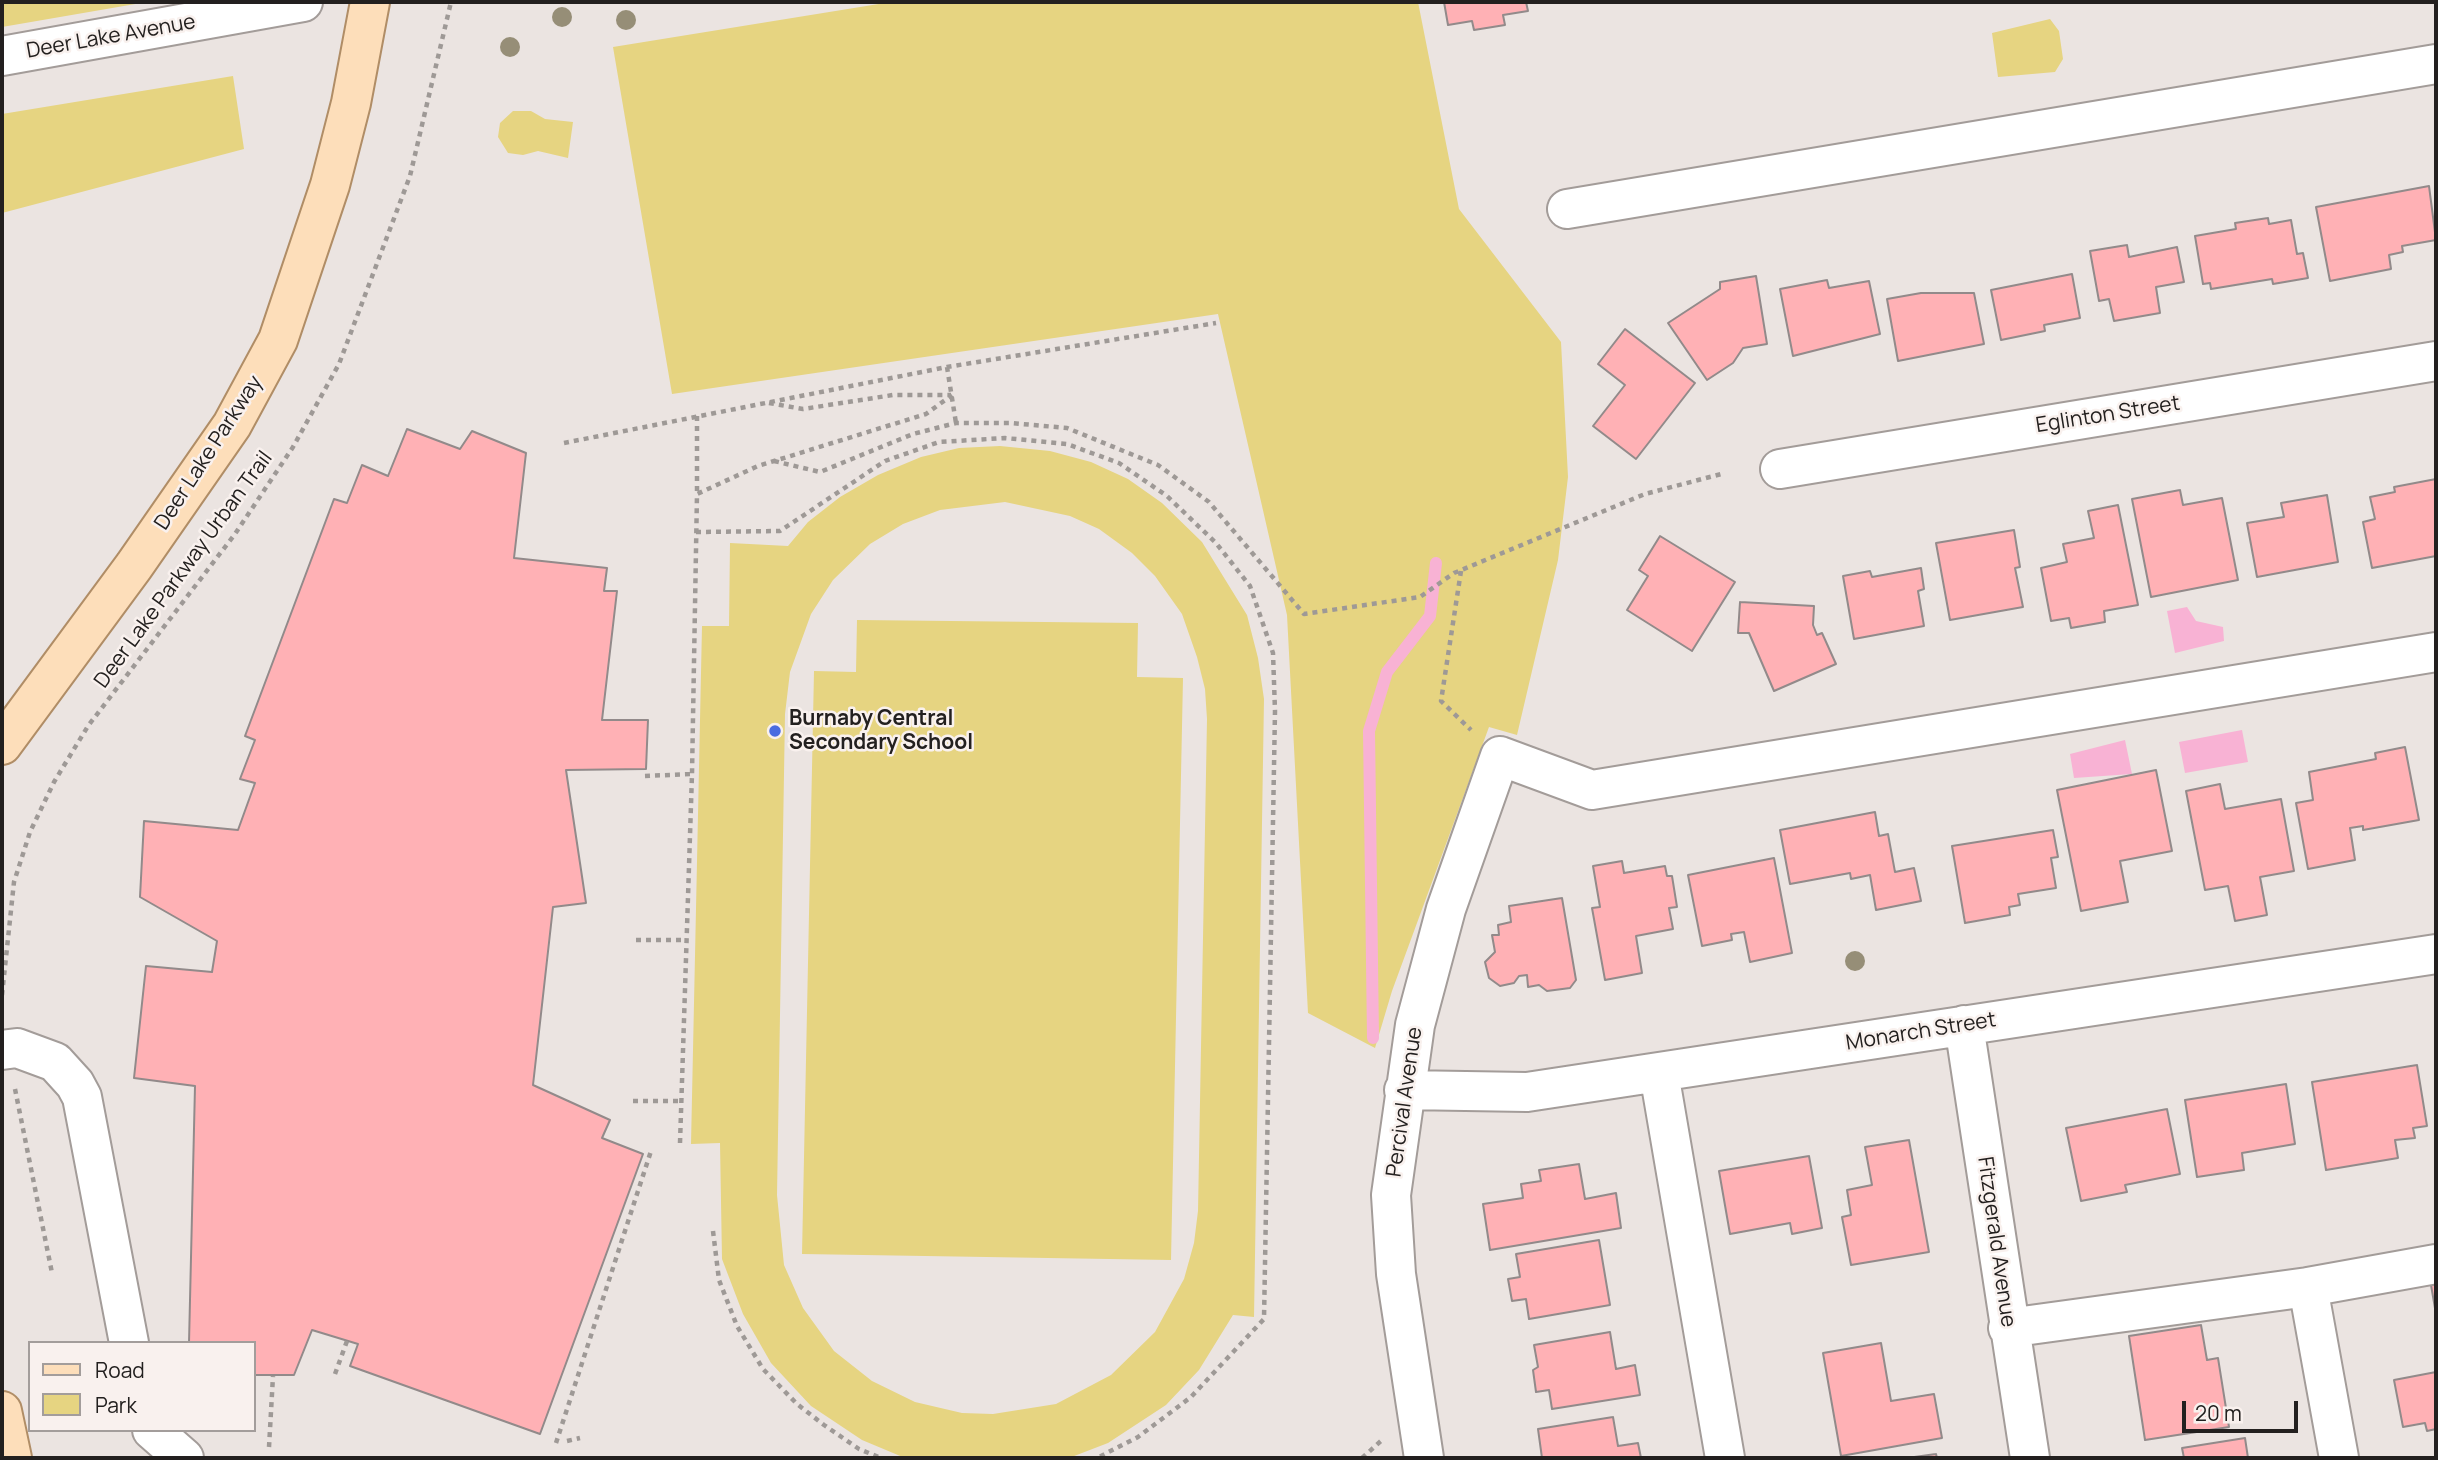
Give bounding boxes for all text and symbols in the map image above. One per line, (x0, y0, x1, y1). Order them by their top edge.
street label: Deer Lake Avenue (24, 10, 198, 64)
street label: Deer Lake Parkway (150, 371, 268, 535)
street label: Eglinton Street (2034, 391, 2182, 439)
street label: Deer Lake Parkway Urban Trail (90, 447, 278, 693)
place label: Burnaby Central Secondary School (789, 706, 973, 756)
marker: Burnaby Central Secondary School (767, 723, 783, 739)
street label: Monarch Street (1844, 1008, 1998, 1056)
street label: Percival Avenue (1382, 1025, 1428, 1179)
street label: Fitzgerald Avenue (1972, 1155, 2020, 1329)
legend (28, 1341, 256, 1432)
text: Road (95, 1356, 145, 1384)
scale bar (2186, 1386, 2302, 1430)
text: Park (95, 1391, 137, 1419)
text: 20 m (2195, 1399, 2242, 1427)

